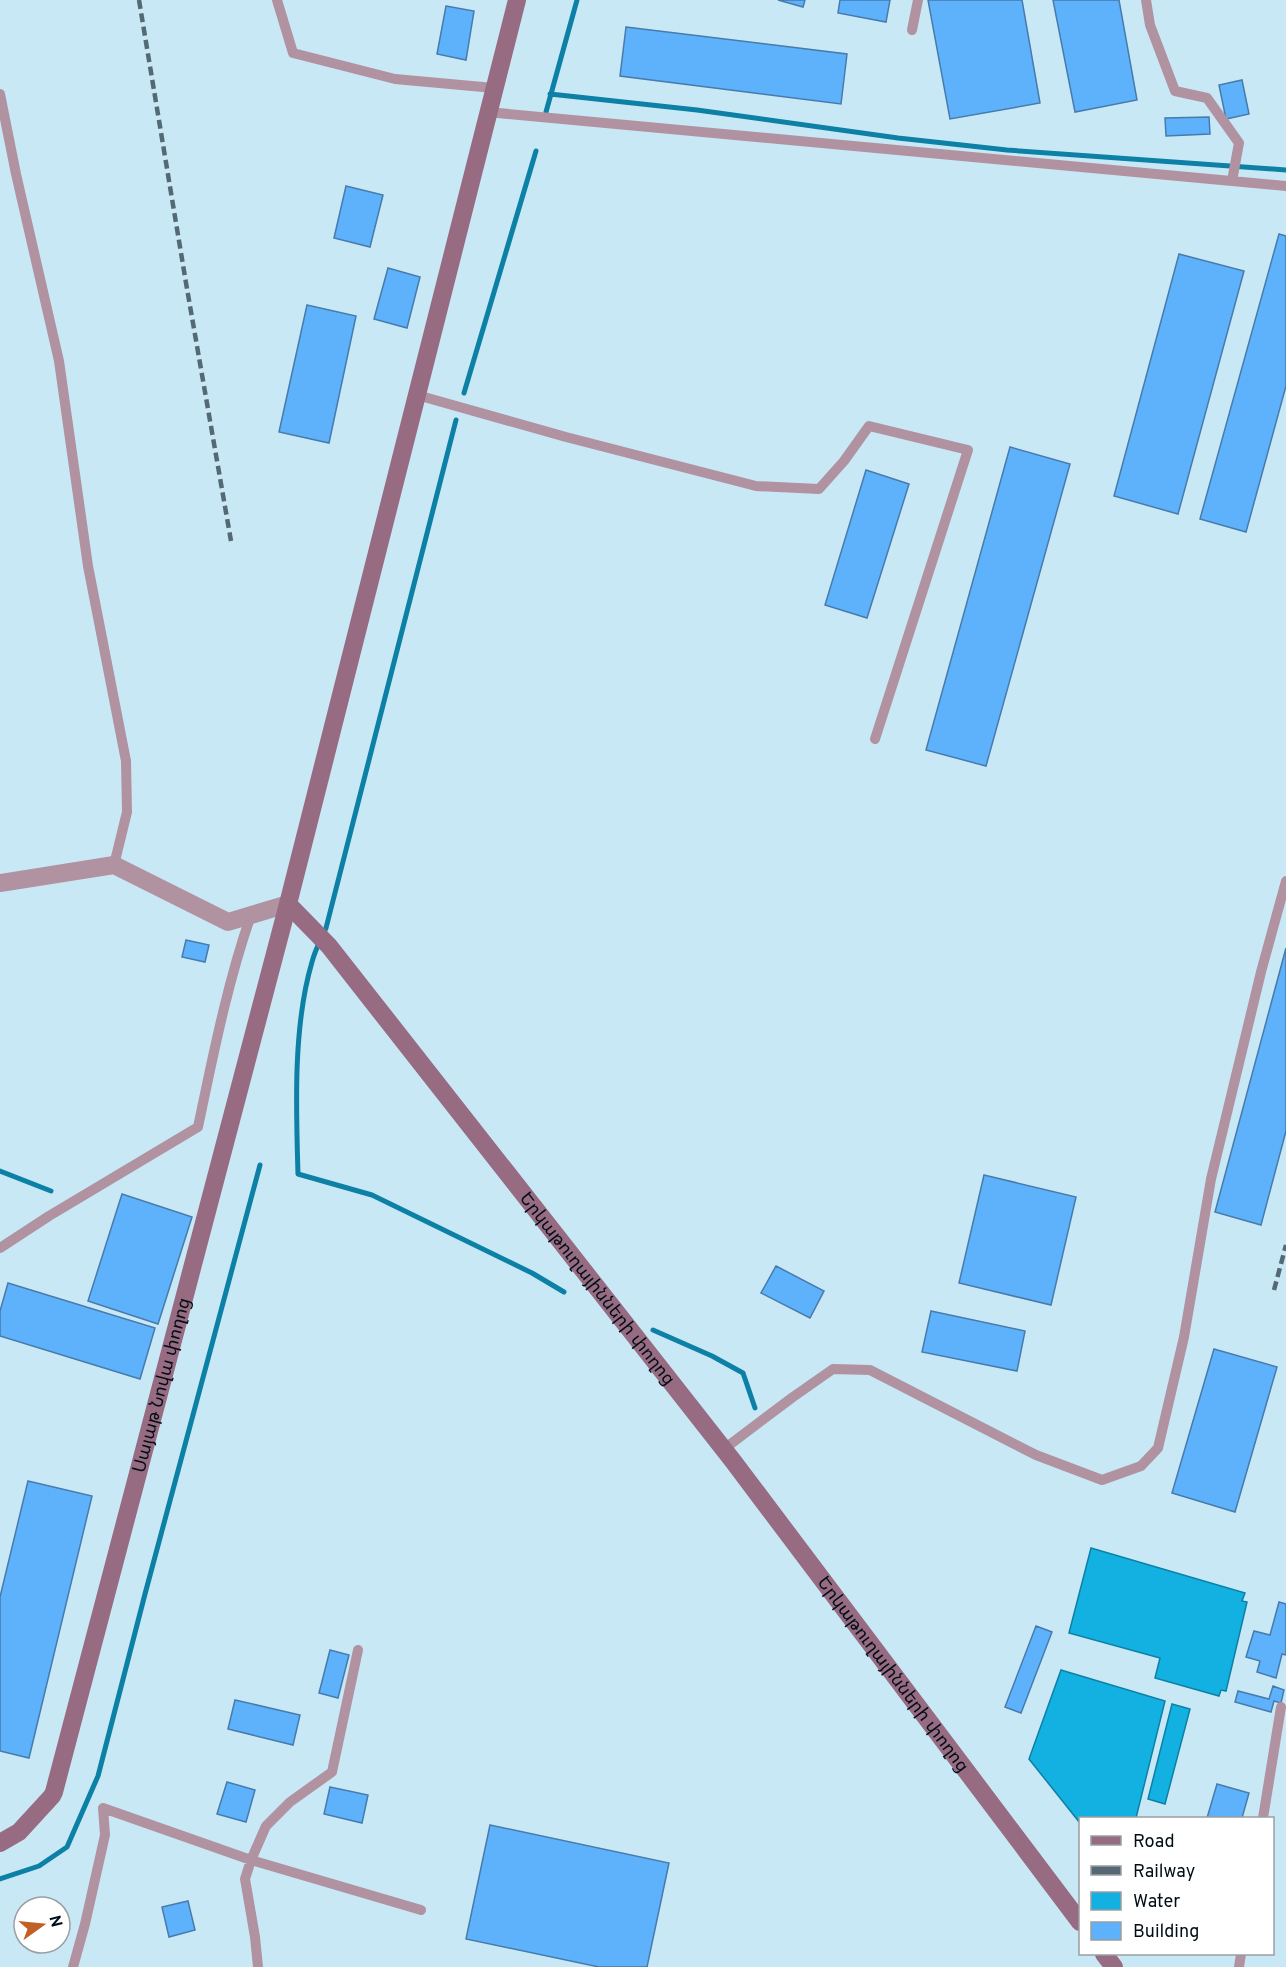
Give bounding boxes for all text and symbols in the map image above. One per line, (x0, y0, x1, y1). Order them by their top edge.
street label: Երկաթուղայինների փողոց (514, 1188, 679, 1391)
street label: Սայաթ Նովա փողոց (129, 1295, 197, 1476)
street label: Երկաթուղայինների փողոց (811, 1573, 973, 1778)
legend (1079, 1817, 1274, 1955)
text: Road (1133, 1831, 1175, 1854)
text: Railway (1133, 1861, 1195, 1884)
text: Water (1133, 1891, 1180, 1914)
north arrow (12, 1895, 72, 1955)
text: N (43, 1913, 66, 1930)
text: Building (1133, 1921, 1199, 1944)

